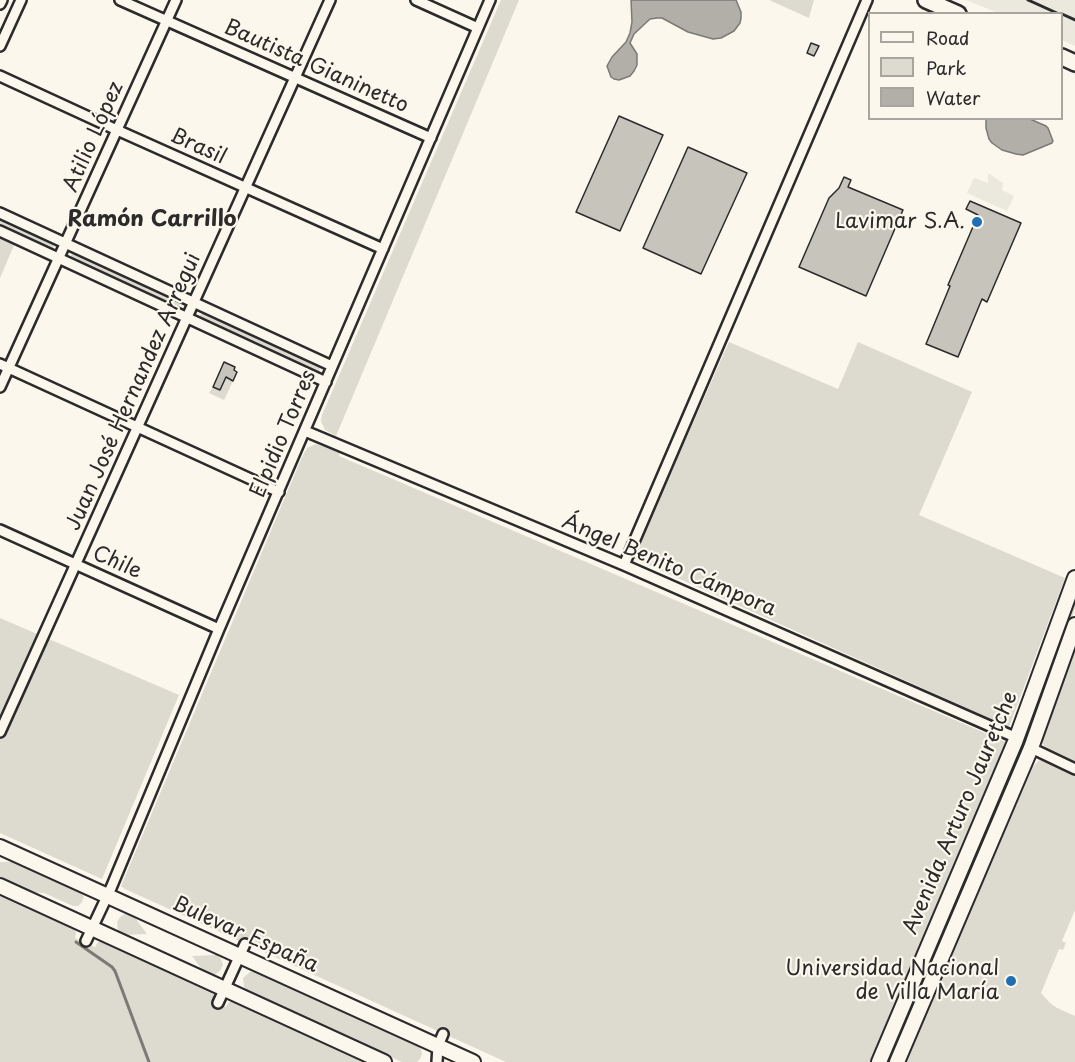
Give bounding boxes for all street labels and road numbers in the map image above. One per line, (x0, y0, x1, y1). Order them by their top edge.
street label: Bautista Gianinetto (220, 15, 412, 119)
street label: Atilio López (59, 78, 129, 196)
street label: Brasil (166, 124, 230, 170)
street label: Juan José Hernandez Arregui (61, 249, 207, 535)
street label: Elpidio Torres (246, 367, 322, 501)
street label: Ángel Benito Cámpora (558, 509, 780, 623)
street label: Chile (89, 541, 145, 585)
street label: Avenida Arturo Jauretche (898, 688, 1024, 938)
street label: Bulevar España (168, 892, 322, 978)

